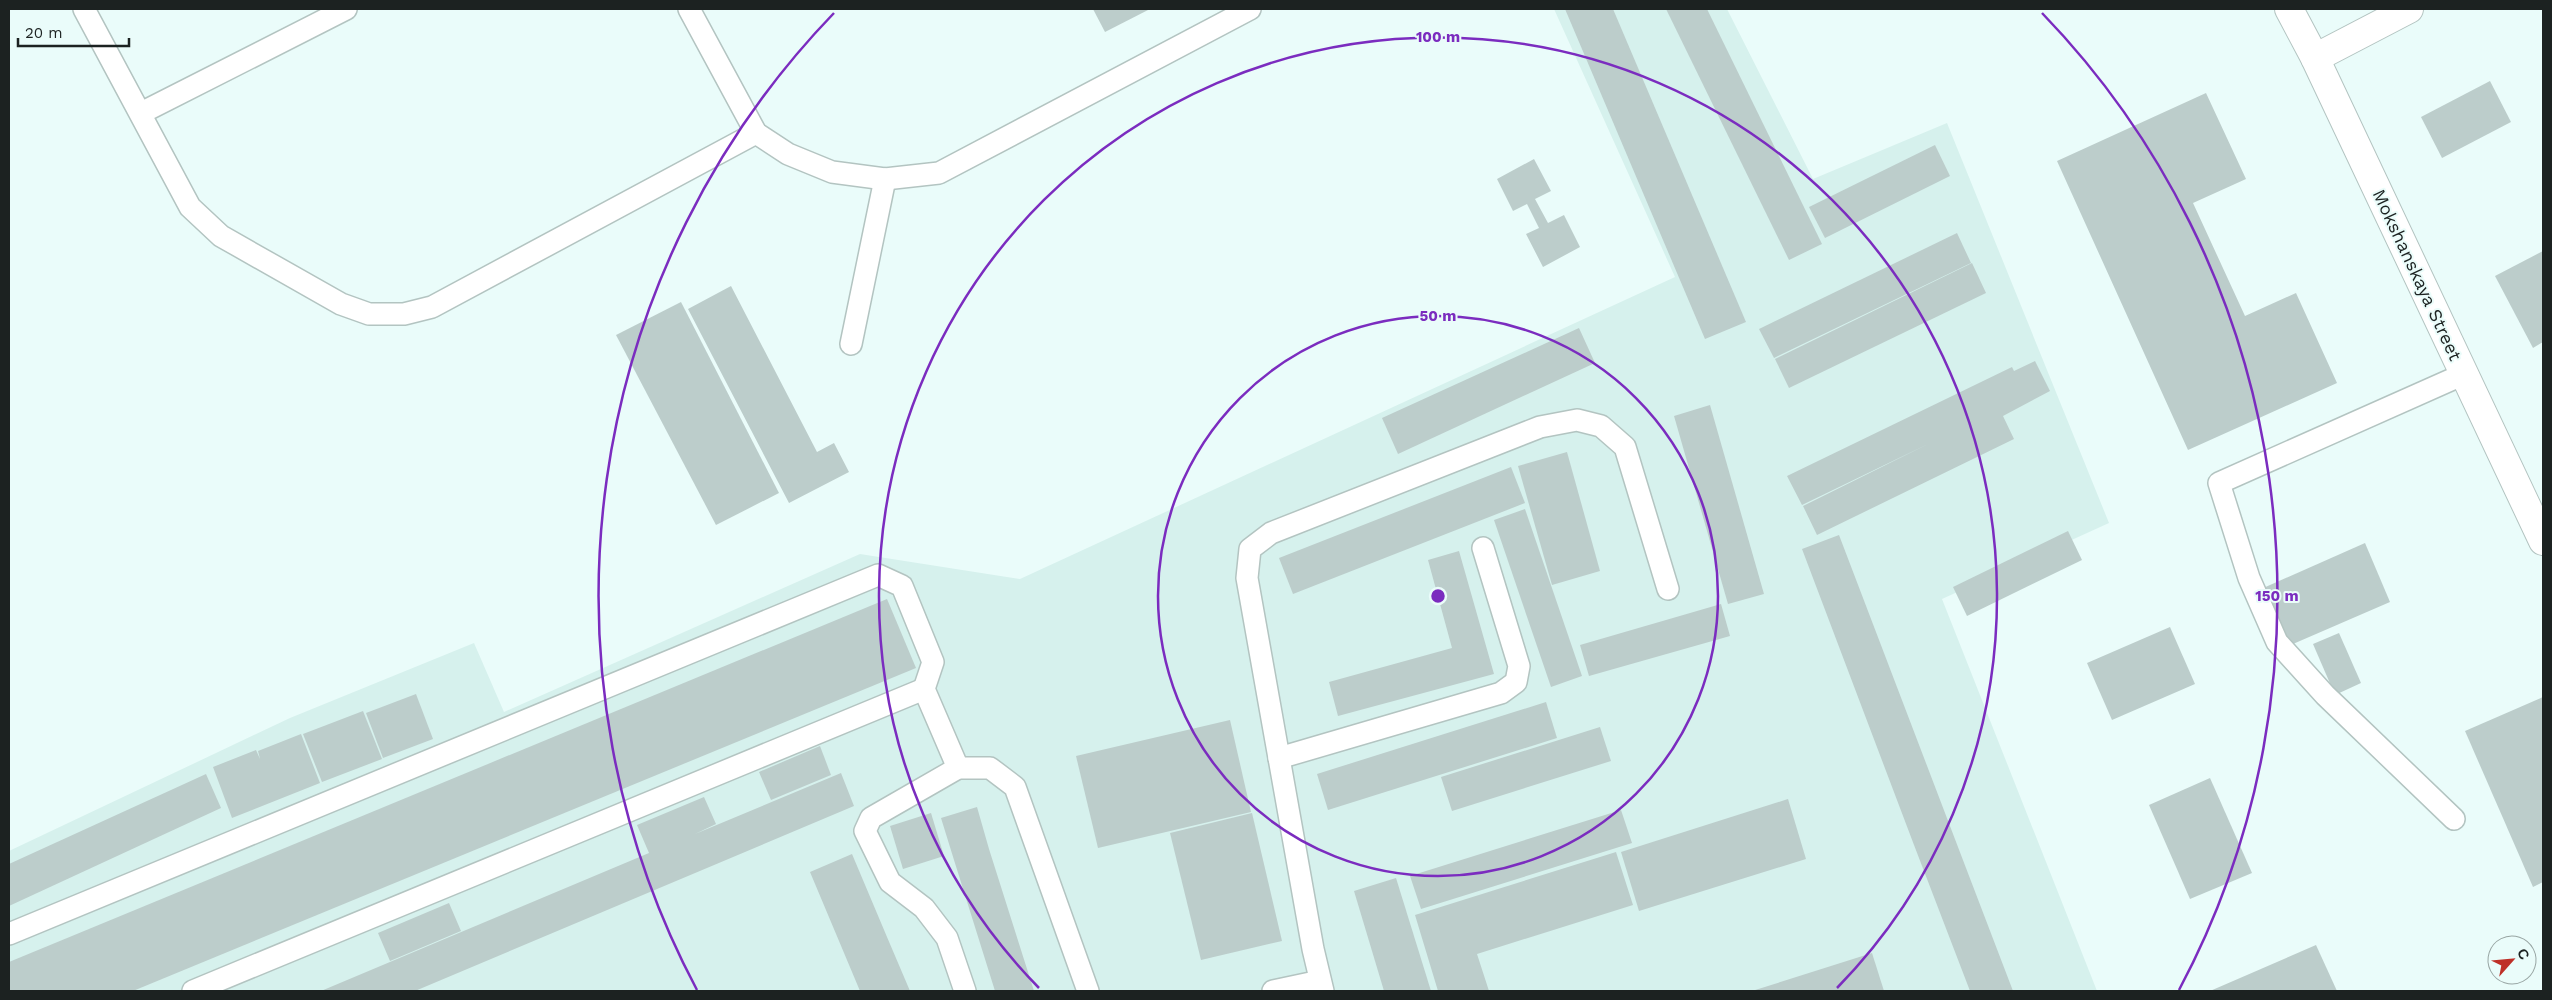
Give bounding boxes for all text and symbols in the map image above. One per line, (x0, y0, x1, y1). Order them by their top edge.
scale bar (18, 15, 129, 47)
text: 20 m (25, 24, 63, 42)
text: 100 m (1416, 28, 1460, 46)
street label: Mokshanskaya Street (2369, 186, 2467, 364)
text: 50 m (1420, 307, 1456, 325)
centre of rings (1429, 587, 1447, 605)
text: 150 m (2255, 587, 2299, 605)
north arrow (2487, 935, 2537, 985)
text: С (2514, 946, 2533, 962)

